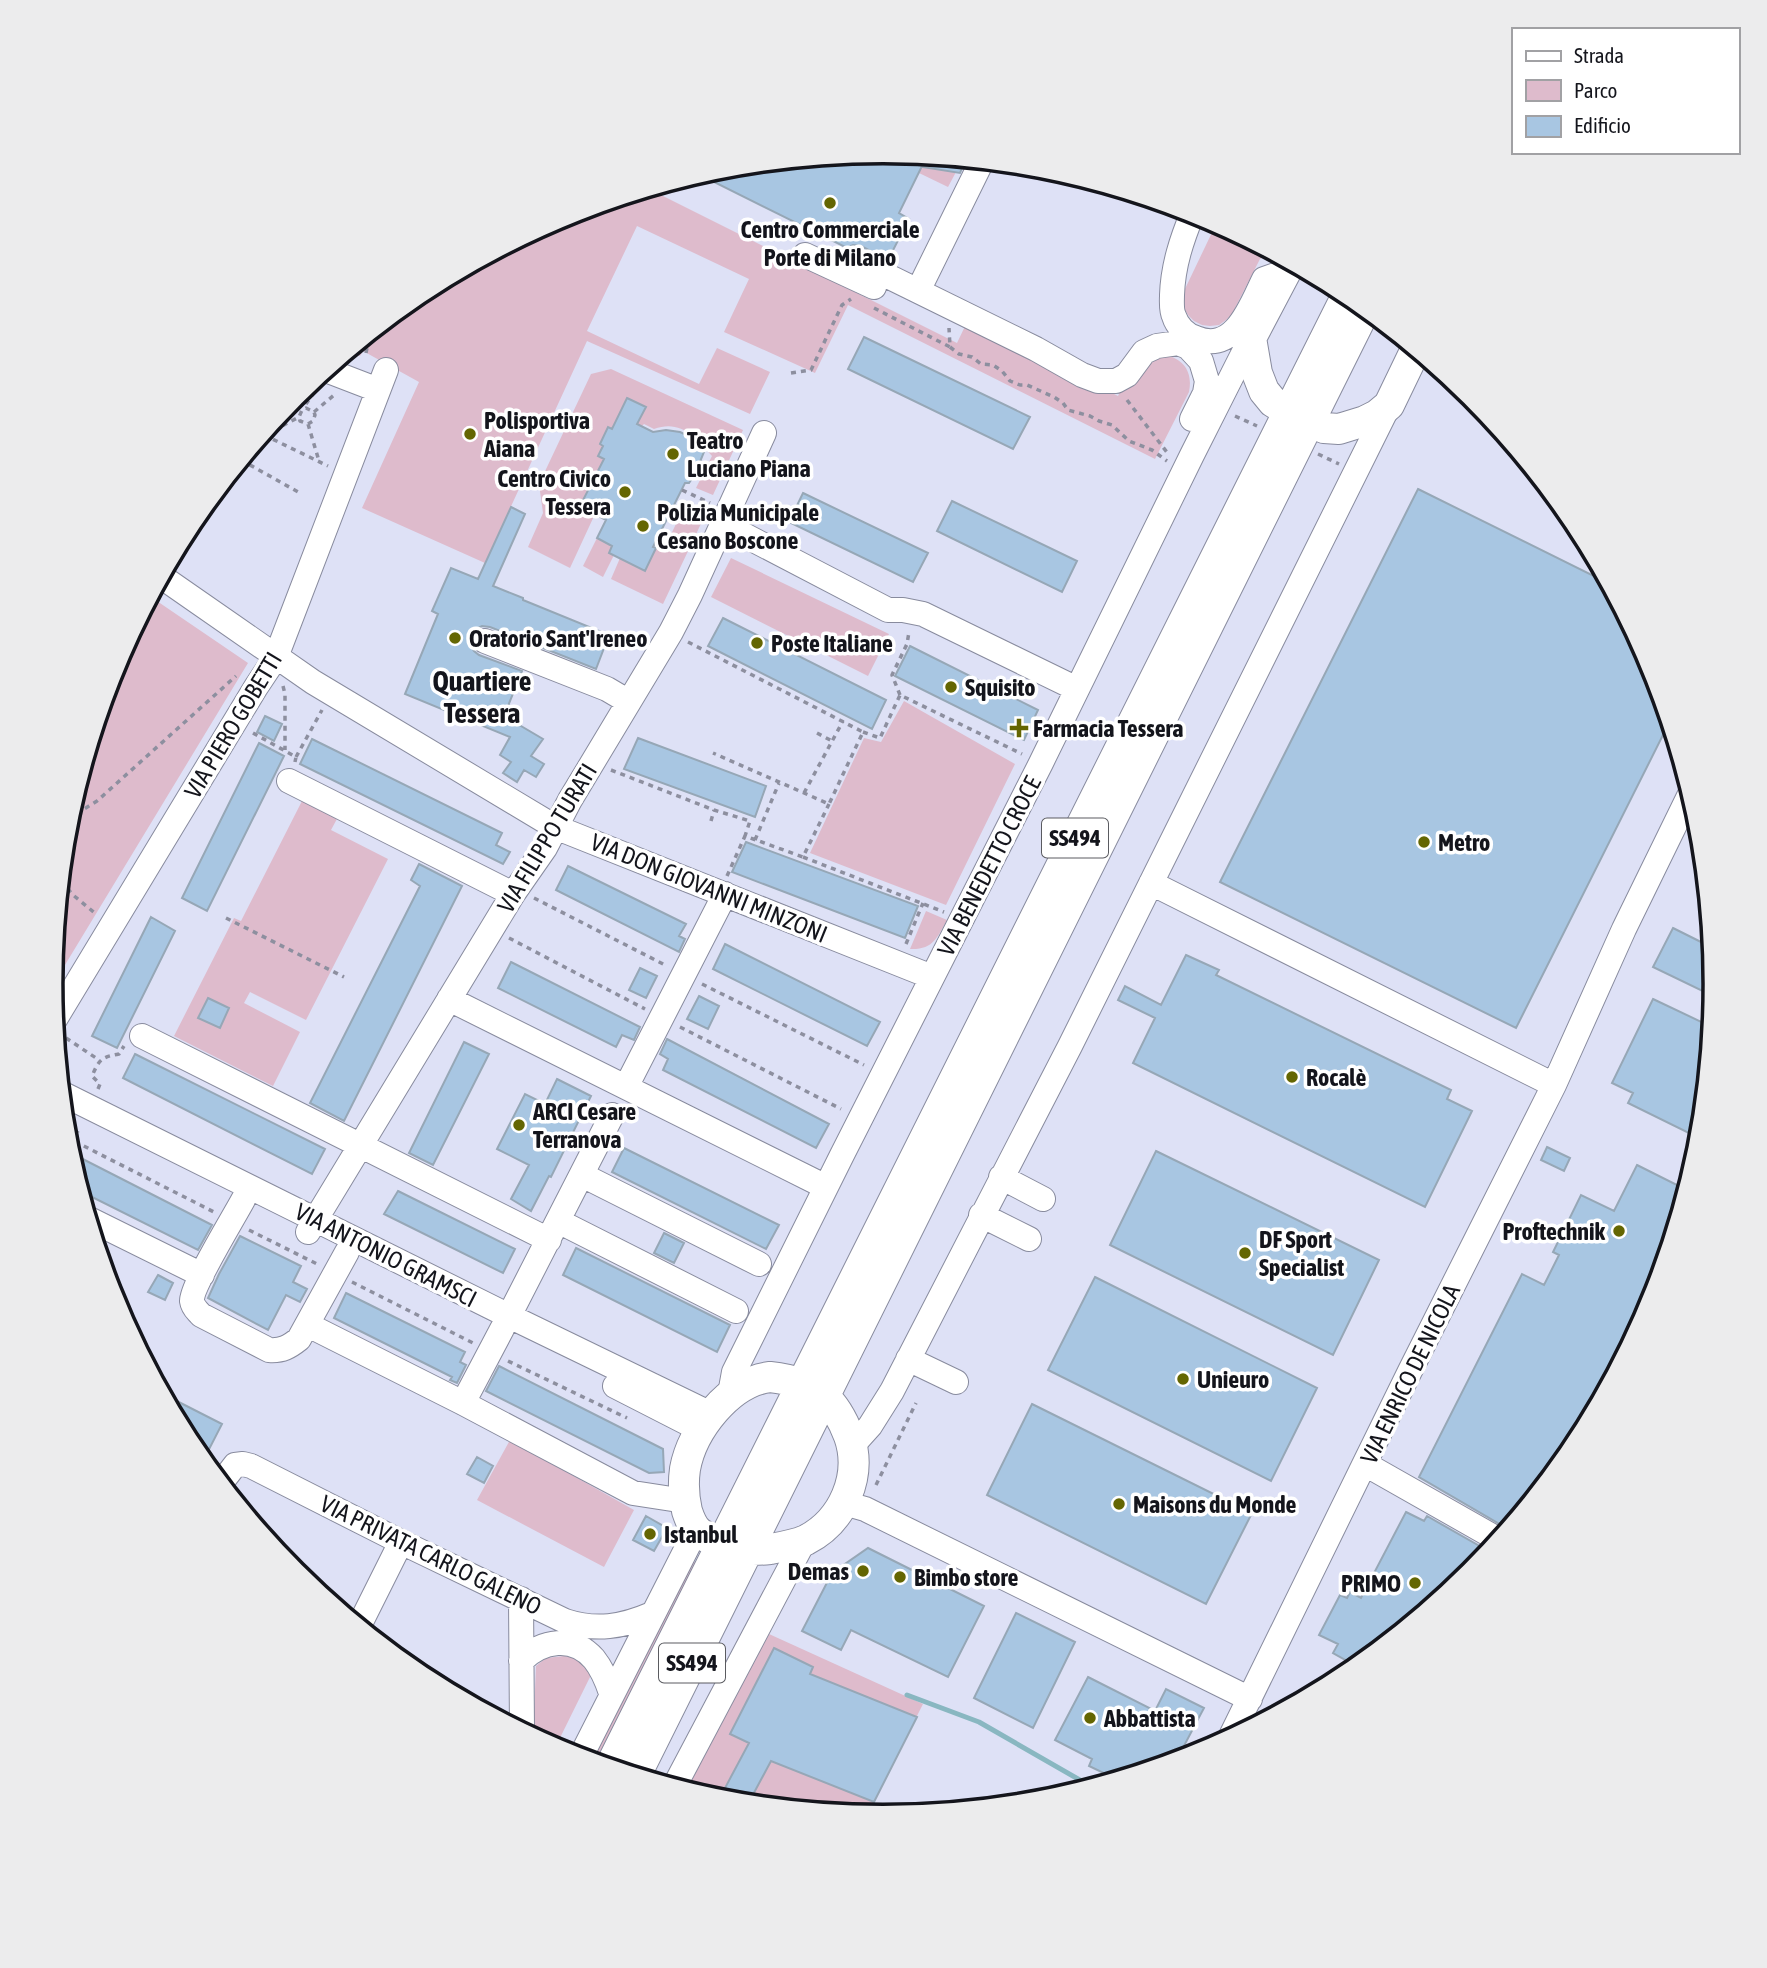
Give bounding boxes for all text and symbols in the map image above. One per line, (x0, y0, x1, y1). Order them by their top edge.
legend (1512, 28, 1739, 154)
text: Strada (1574, 43, 1624, 67)
text: Parco (1574, 78, 1617, 102)
text: Edificio (1574, 113, 1631, 137)
marker: Centro Commerciale Porte di Milano (822, 195, 838, 211)
place label: Centro Commerciale Porte di Milano (740, 216, 920, 271)
place label: Polisportiva Aiana (483, 407, 590, 462)
marker: Polisportiva Aiana (462, 426, 478, 442)
place label: Teatro Luciano Piana (687, 427, 811, 482)
marker: Teatro Luciano Piana (665, 446, 681, 462)
place label: Centro Civico Tessera (497, 465, 611, 520)
marker: Centro Civico Tessera (617, 484, 633, 500)
place label: Polizia Municipale Cesano Boscone (657, 499, 819, 554)
marker: Polizia Municipale Cesano Boscone (635, 518, 651, 534)
place label: Oratorio Sant'Ireneo (469, 625, 647, 652)
marker: Oratorio Sant'Ireneo (447, 630, 463, 646)
place label: Poste Italiane (771, 630, 893, 657)
marker: Poste Italiane (749, 635, 765, 651)
street label: VIA PIERO GOBETTI (179, 647, 287, 803)
district label: Quartiere Tessera (432, 665, 532, 729)
place label: Squisito (965, 674, 1036, 701)
marker: Squisito (943, 679, 959, 695)
place label: Farmacia Tessera (1033, 715, 1183, 742)
marker: Farmacia Tessera (1011, 720, 1027, 736)
street label: VIA FILIPPO TURATI (492, 759, 602, 917)
street label: VIA BENEDETTO CROCE (932, 772, 1046, 960)
road number: SS494 (1042, 818, 1108, 858)
street label: VIA DON GIOVANNI MINZONI (587, 828, 831, 948)
place label: Metro (1438, 829, 1490, 856)
marker: Metro (1416, 834, 1432, 850)
place label: Rocalè (1306, 1064, 1366, 1091)
marker: Rocalè (1284, 1069, 1300, 1085)
place label: ARCI Cesare Terranova (532, 1098, 636, 1153)
marker: ARCI Cesare Terranova (511, 1117, 527, 1133)
street label: VIA ANTONIO GRAMSCI (291, 1198, 481, 1312)
place label: Proftechnik (1503, 1218, 1605, 1245)
marker: Proftechnik (1611, 1223, 1627, 1239)
place label: DF Sport Specialist (1259, 1226, 1344, 1281)
marker: DF Sport Specialist (1237, 1245, 1253, 1261)
street label: VIA ENRICO DE NICOLA (1355, 1280, 1465, 1468)
place label: Unieuro (1197, 1366, 1269, 1393)
marker: Unieuro (1175, 1371, 1191, 1387)
street label: VIA PRIVATA CARLO GALENO (316, 1490, 546, 1620)
place label: Maisons du Monde (1133, 1491, 1297, 1518)
marker: Maisons du Monde (1111, 1496, 1127, 1512)
place label: Istanbul (664, 1521, 738, 1548)
marker: Istanbul (642, 1526, 658, 1542)
place label: Demas (788, 1558, 850, 1585)
marker: Demas (855, 1563, 871, 1579)
place label: Bimbo store (914, 1564, 1019, 1591)
marker: Bimbo store (892, 1569, 908, 1585)
place label: PRIMO (1341, 1570, 1401, 1597)
marker: PRIMO (1407, 1575, 1423, 1591)
road number: SS494 (659, 1644, 725, 1682)
place label: Abbattista (1103, 1705, 1196, 1732)
marker: Abbattista (1082, 1710, 1098, 1726)

